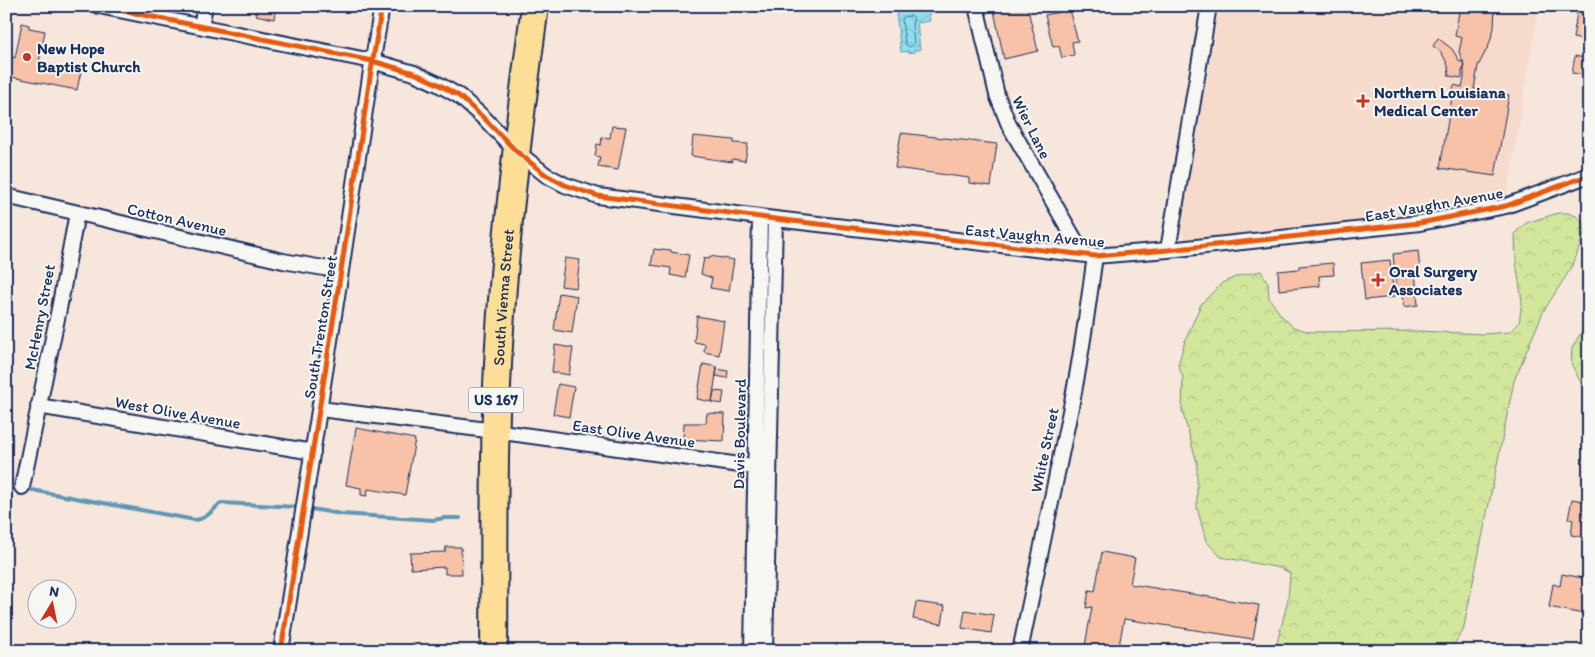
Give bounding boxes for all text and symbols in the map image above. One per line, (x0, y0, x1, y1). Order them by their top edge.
place label: New Hope Baptist Church (37, 39, 141, 77)
marker: New Hope Baptist Church (21, 51, 33, 63)
place label: Northern Louisiana Medical Center (1374, 83, 1506, 120)
street label: Wier Lane (1008, 93, 1055, 162)
marker: Northern Louisiana Medical Center (1356, 94, 1370, 108)
street label: East Vaughn Avenue (1364, 183, 1505, 226)
street label: Cotton Avenue (125, 199, 228, 240)
street label: East Vaughn Avenue (965, 220, 1106, 251)
street label: South Vienna Street (489, 228, 518, 366)
street label: South Trenton Street (300, 254, 341, 400)
place label: Oral Surgery Associates (1388, 262, 1477, 299)
street label: McHenry Street (20, 263, 59, 372)
marker: Oral Surgery Associates (1371, 273, 1385, 287)
street label: Davis Boulevard (729, 378, 750, 490)
road number: US 167 (468, 388, 524, 412)
street label: West Olive Avenue (114, 392, 242, 433)
street label: White Street (1026, 406, 1063, 494)
street label: East Olive Avenue (571, 415, 697, 452)
north arrow (28, 580, 78, 630)
text: N (48, 582, 60, 601)

